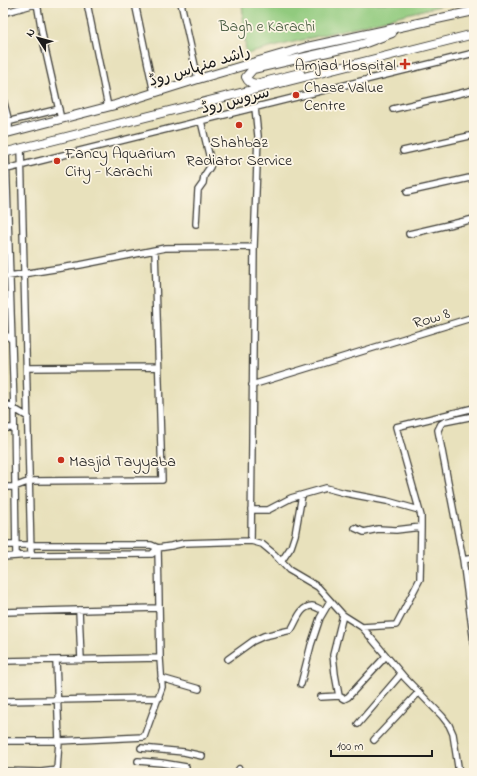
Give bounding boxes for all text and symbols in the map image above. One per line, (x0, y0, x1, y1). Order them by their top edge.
park label: Bagh e Karachi (218, 15, 315, 39)
north arrow (18, 18, 58, 58)
text: N (22, 25, 39, 40)
street label: راشد منہاس روڈ (146, 40, 253, 94)
place label: Amjad Hospital (295, 54, 396, 78)
marker: Amjad Hospital (399, 58, 411, 70)
place label: Chase Value Centre (304, 76, 384, 118)
street label: سروس روڈ (199, 81, 272, 121)
marker: Chase Value Centre (291, 90, 301, 100)
marker: Shahbaz Radiator Service (234, 120, 244, 130)
place label: Shahbaz Radiator Service (186, 131, 293, 173)
place label: Fancy Aquarium City - Karachi (64, 142, 176, 184)
marker: Fancy Aquarium City - Karachi (52, 156, 62, 166)
street label: Row 8 (410, 302, 453, 336)
place label: Masjid Tayyaba (69, 450, 176, 474)
marker: Masjid Tayyaba (56, 455, 66, 465)
scale bar (331, 732, 432, 758)
text: 100 m (337, 738, 364, 756)

